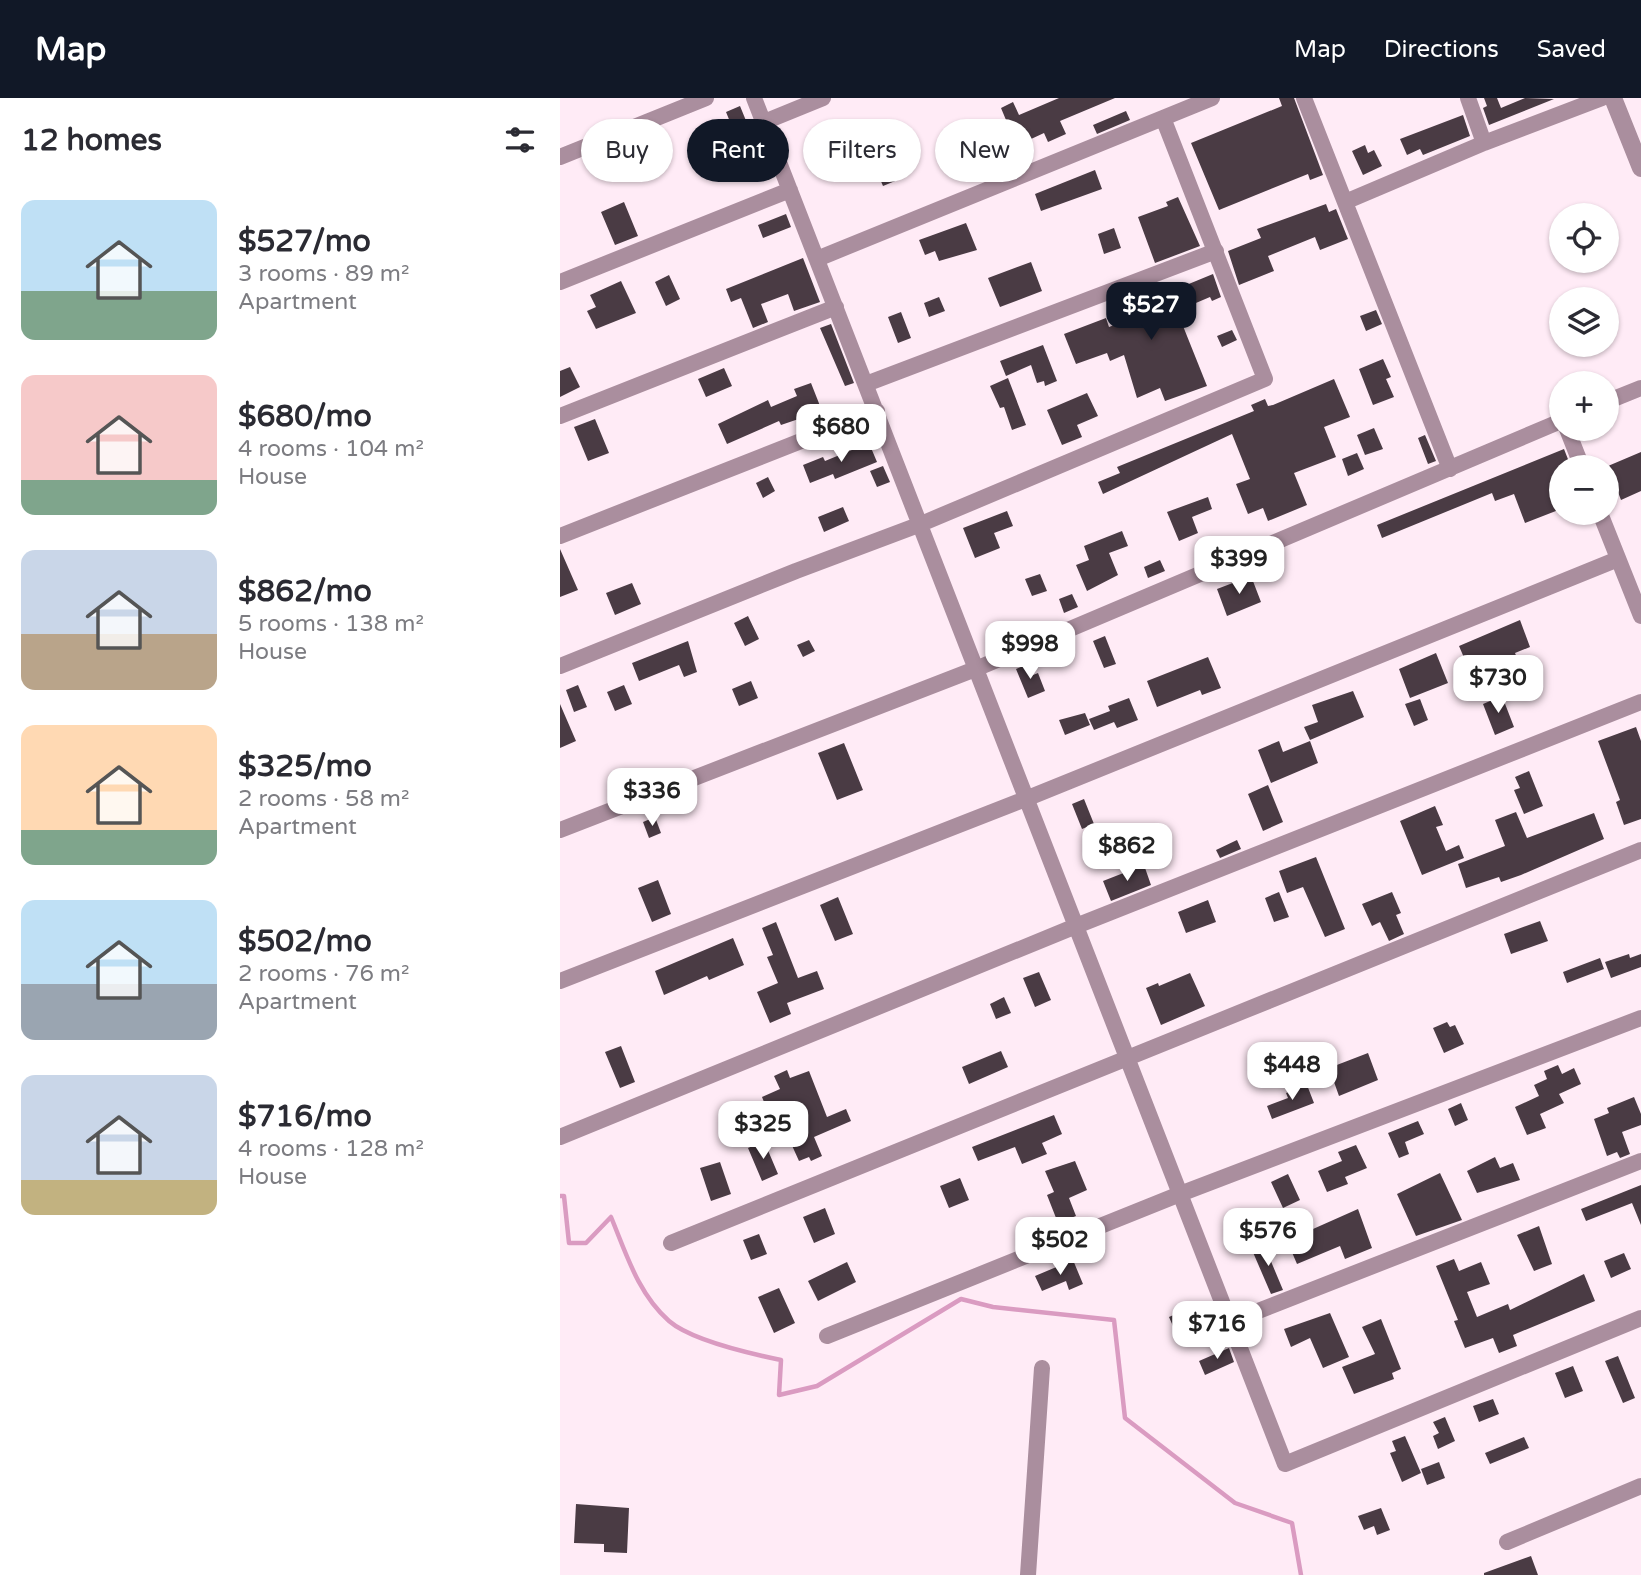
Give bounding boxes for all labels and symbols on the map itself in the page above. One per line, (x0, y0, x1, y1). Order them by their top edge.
pin: $527 (1110, 282, 1192, 342)
pin: $680 (800, 404, 882, 464)
pin: $399 (1198, 536, 1280, 596)
pin: $998 (989, 622, 1071, 681)
pin: $730 (1457, 656, 1539, 715)
pin: $336 (611, 768, 693, 828)
pin: $862 (1086, 824, 1168, 883)
pin: $448 (1251, 1042, 1333, 1102)
pin: $325 (722, 1102, 804, 1161)
pin: $576 (1227, 1208, 1309, 1268)
pin: $502 (1019, 1218, 1101, 1277)
pin: $716 (1176, 1302, 1258, 1361)

